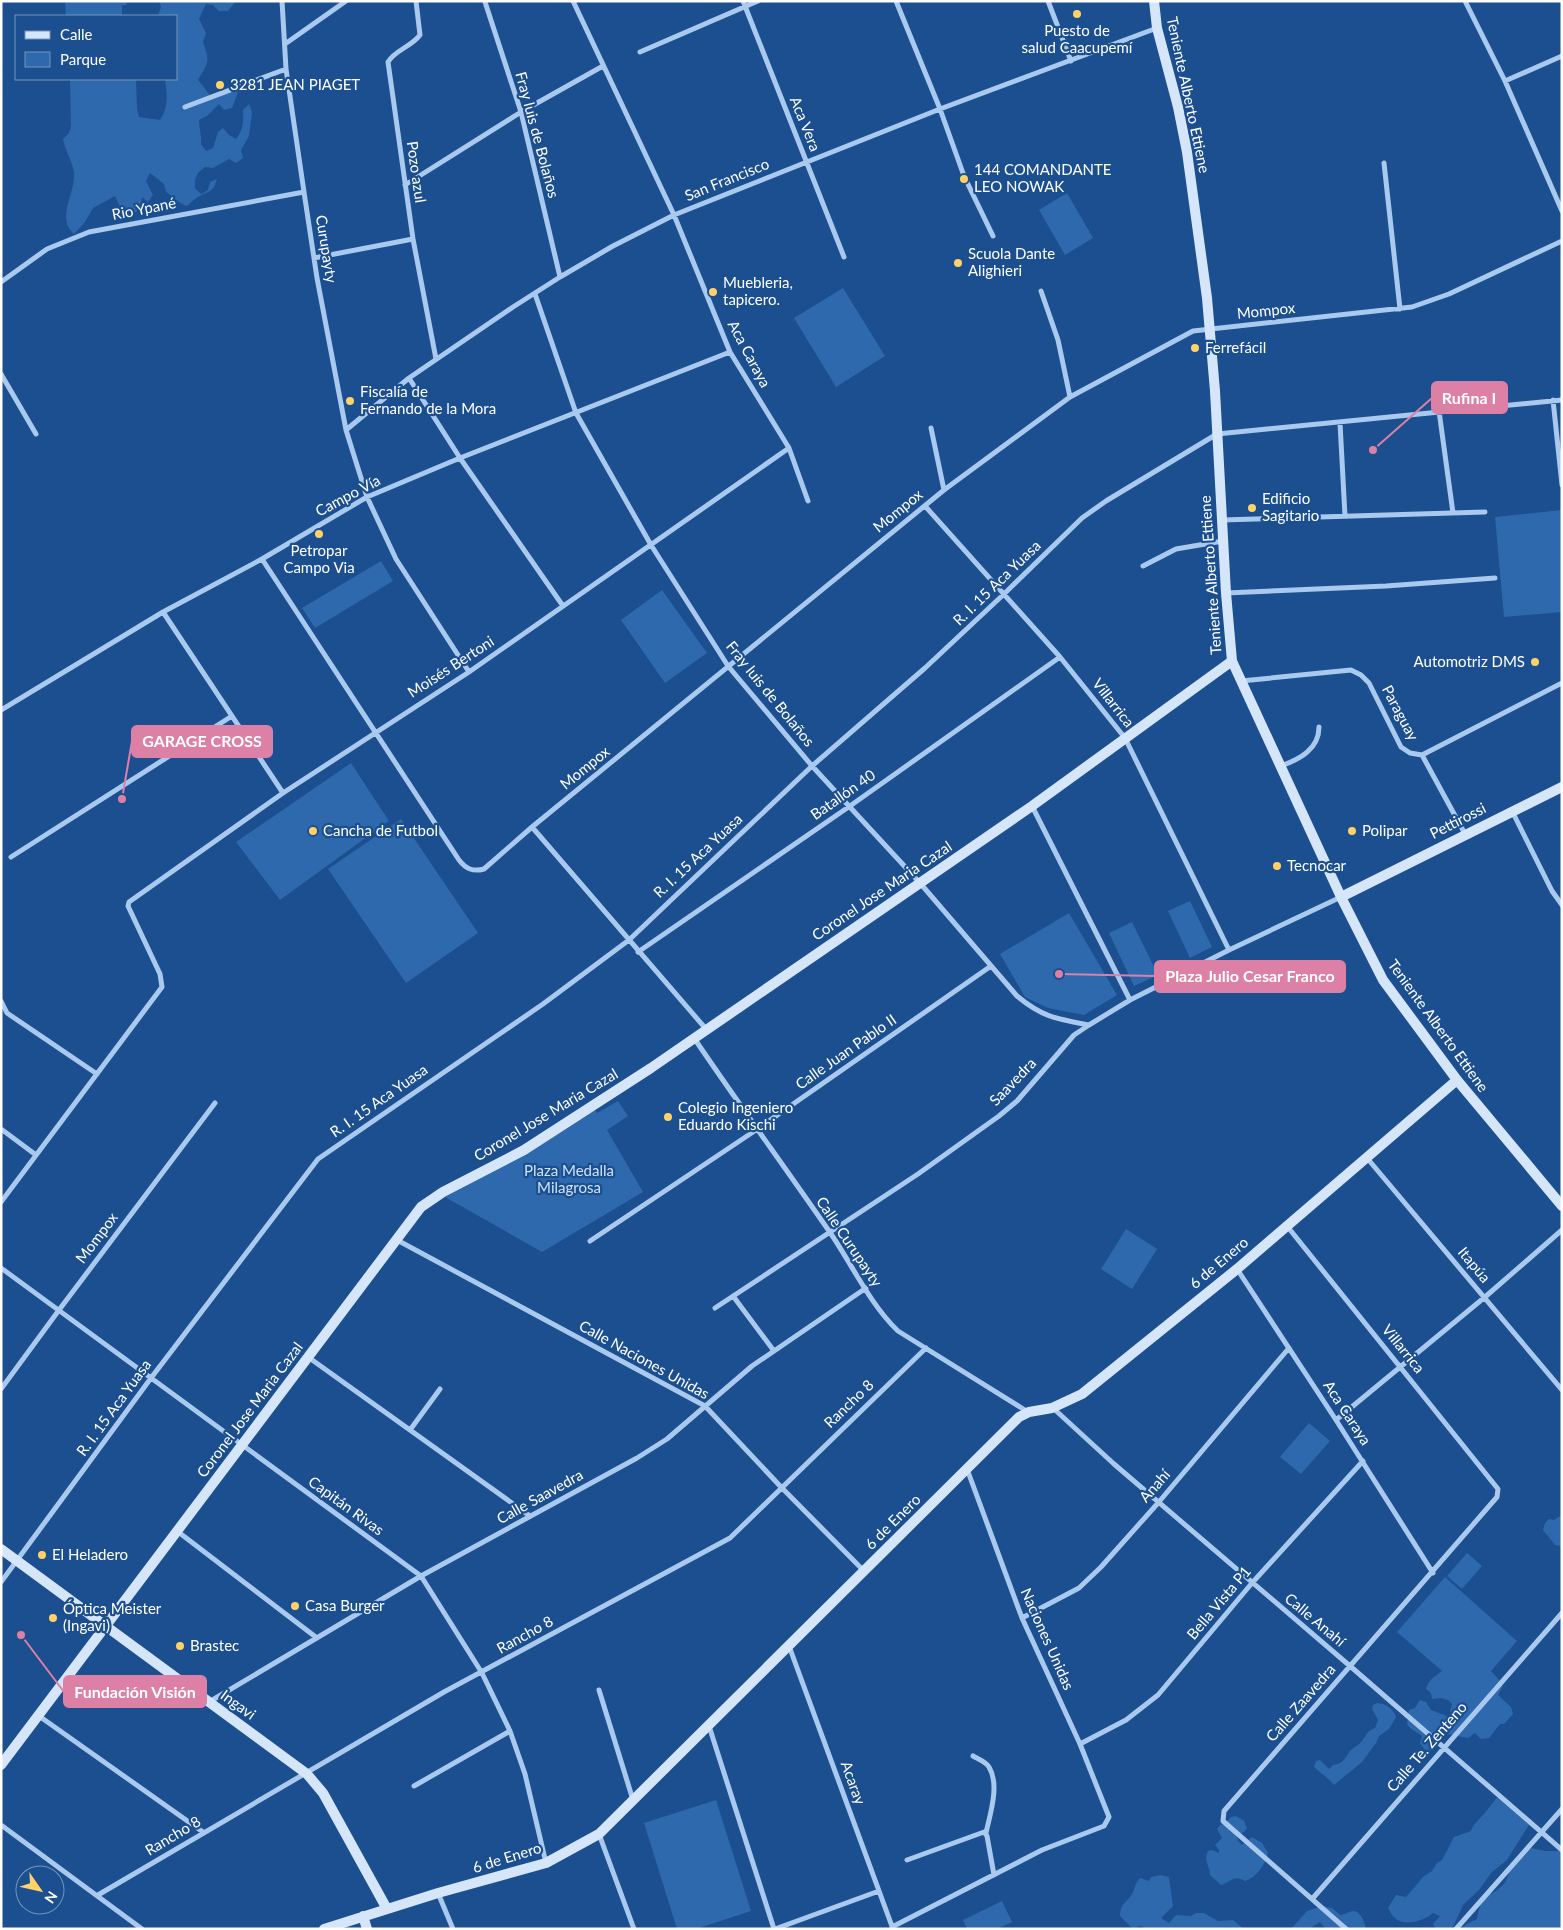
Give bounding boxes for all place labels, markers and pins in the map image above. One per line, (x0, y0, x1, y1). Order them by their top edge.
marker: Puesto de salud Caacupemí (1071, 8, 1083, 20)
place label: Puesto de salud Caacupemí (1022, 21, 1134, 56)
place label: 3281 JEAN PIAGET (230, 75, 360, 93)
marker: 3281 JEAN PIAGET (214, 79, 226, 91)
place label: 144 COMANDANTE LEO NOWAK (974, 160, 1112, 195)
marker: 144 COMANDANTE LEO NOWAK (958, 173, 970, 185)
place label: Scuola Dante Alighieri (968, 244, 1055, 279)
marker: Scuola Dante Alighieri (952, 257, 964, 269)
place label: Muebleria, tapicero. (723, 273, 793, 308)
marker: Muebleria, tapicero. (707, 286, 719, 298)
place label: Ferrefácil (1205, 338, 1266, 356)
marker: Ferrefácil (1189, 342, 1201, 354)
place label: Fiscalía de Fernando de la Mora (360, 382, 496, 417)
callout: Rufina I (1432, 382, 1507, 413)
marker: Fiscalía de Fernando de la Mora (344, 395, 356, 407)
place label: Edificio Sagitario (1262, 489, 1319, 524)
marker: Edificio Sagitario (1246, 502, 1258, 514)
marker: Petropar Campo Via (313, 528, 325, 540)
place label: Petropar Campo Via (283, 541, 355, 576)
place label: Automotriz DMS (1414, 652, 1525, 670)
marker: Automotriz DMS (1529, 656, 1541, 668)
callout: GARAGE CROSS (132, 726, 272, 757)
place label: Cancha de Futbol (323, 821, 438, 839)
place label: Polipar (1362, 821, 1408, 839)
marker: Cancha de Futbol (307, 825, 319, 837)
marker: Polipar (1346, 825, 1358, 837)
place label: Tecnocar (1287, 856, 1347, 874)
marker: Tecnocar (1271, 860, 1283, 872)
callout: Plaza Julio Cesar Franco (1155, 961, 1345, 992)
place label: Colegio Ingeniero Eduardo Kischi (678, 1098, 793, 1133)
marker: Colegio Ingeniero Eduardo Kischi (662, 1111, 674, 1123)
place label: El Heladero (52, 1545, 128, 1563)
marker: El Heladero (36, 1549, 48, 1561)
place label: Casa Burger (305, 1596, 385, 1614)
place label: Óptica Meister (Ingavi) (63, 1599, 162, 1634)
marker: Casa Burger (289, 1600, 301, 1612)
marker: Óptica Meister (Ingavi) (47, 1612, 59, 1624)
place label: Brastec (190, 1636, 239, 1654)
marker: Brastec (174, 1640, 186, 1652)
callout: Fundación Visión (64, 1676, 206, 1707)

